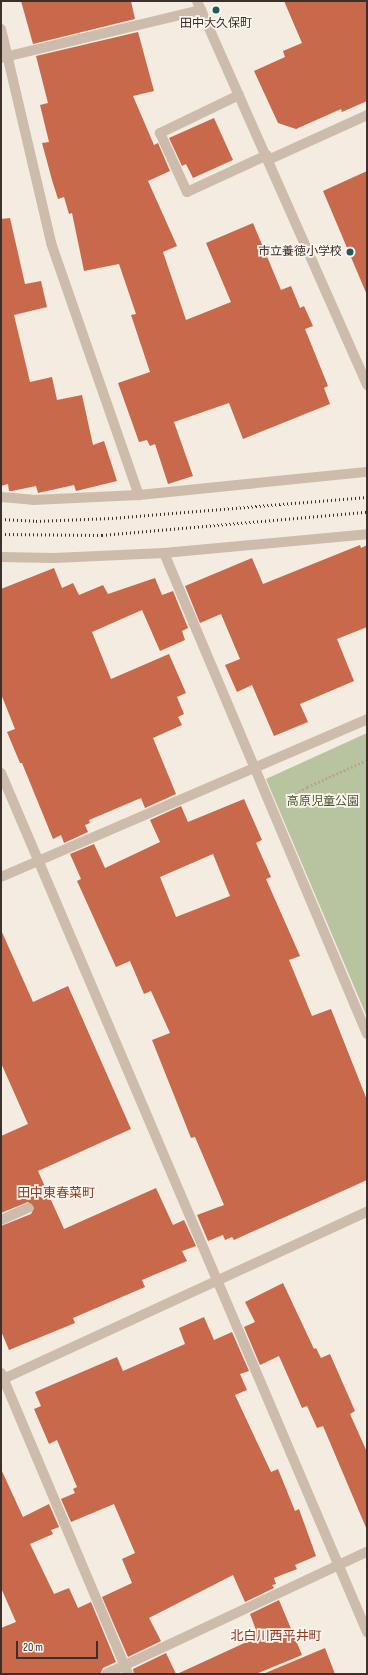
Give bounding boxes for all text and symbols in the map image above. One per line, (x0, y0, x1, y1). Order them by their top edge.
marker: 田中大久保町 (211, 5, 221, 15)
place label: 田中大久保町 (180, 17, 252, 31)
place label: 市立養徳小学校 (258, 245, 342, 259)
marker: 市立養徳小学校 (345, 247, 355, 257)
park label: 高原児童公園 (287, 795, 359, 809)
district label: 田中東春菜町 (17, 1185, 95, 1201)
district label: 北白川西平井町 (231, 1628, 321, 1644)
scale bar (18, 1633, 100, 1659)
text: 20 m (23, 1640, 43, 1655)

